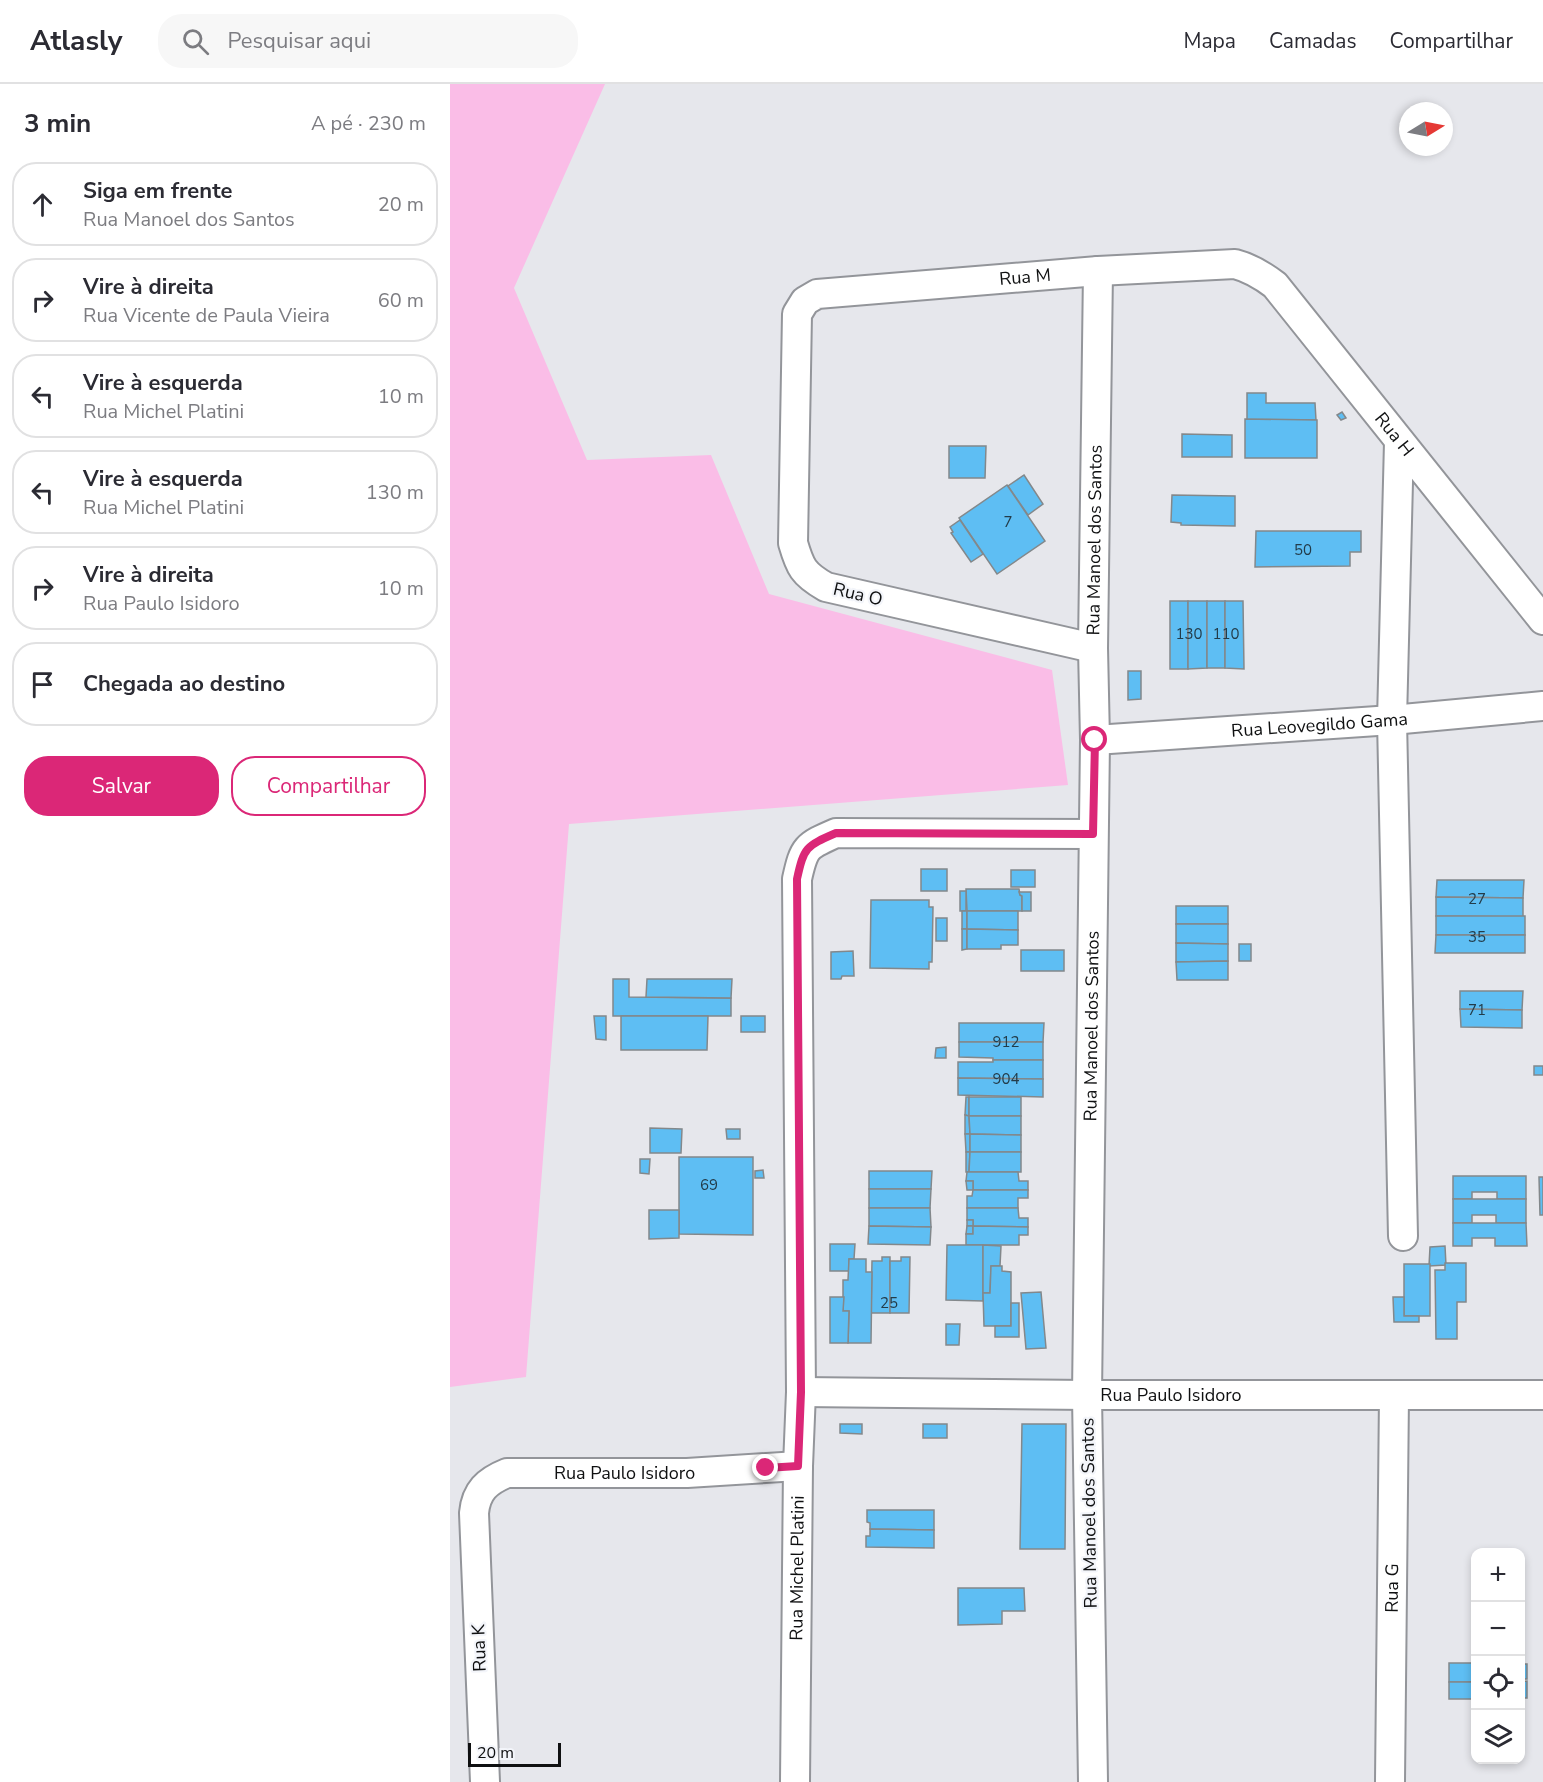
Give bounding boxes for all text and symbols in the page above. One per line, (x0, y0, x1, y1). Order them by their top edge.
search box (158, 14, 578, 68)
text: Atlasly (30, 22, 122, 60)
icon: search (179, 25, 212, 58)
text: Pesquisar aqui (227, 26, 371, 56)
text: Mapa (1184, 27, 1236, 55)
text: Camadas (1269, 27, 1356, 55)
text: Compartilhar (1389, 27, 1513, 55)
north arrow (1399, 102, 1453, 156)
text: 3 min (24, 106, 91, 141)
text: A pé · 230 m (311, 110, 426, 137)
text: Siga em frente (83, 176, 232, 206)
icon: ahead (26, 188, 59, 221)
text: 20 m (378, 191, 424, 218)
text: Rua Manoel dos Santos (83, 206, 295, 233)
street label: Rua M (998, 263, 1052, 291)
text: Vire à direita (83, 272, 214, 302)
icon: right (26, 284, 59, 317)
text: 60 m (378, 287, 424, 314)
text: Rua Vicente de Paula Vieira (83, 302, 330, 329)
text: Vire à esquerda (83, 368, 243, 398)
icon: left (26, 380, 59, 413)
text: 10 m (378, 383, 424, 410)
text: Rua Michel Platini (83, 398, 244, 425)
street label: Rua H (1369, 407, 1419, 461)
street label: Rua Manoel dos Santos (1081, 445, 1108, 636)
text: Vire à esquerda (83, 464, 243, 494)
icon: left (26, 476, 59, 509)
text: 130 m (366, 479, 424, 506)
text: Rua Michel Platini (83, 494, 244, 521)
house number: 7 (1003, 512, 1013, 532)
house number: 50 (1294, 540, 1312, 560)
text: Vire à direita (83, 560, 214, 590)
icon: right (26, 572, 59, 605)
text: 10 m (378, 575, 424, 602)
street label: Rua O (831, 577, 885, 611)
text: Rua Paulo Isidoro (83, 590, 240, 617)
house number: 130 (1175, 624, 1203, 644)
house number: 110 (1212, 624, 1240, 644)
icon: arrive (26, 668, 59, 701)
text: Chegada ao destino (83, 669, 285, 699)
street label: Rua Leovegildo Gama (1230, 707, 1409, 743)
route start (1081, 726, 1107, 752)
button: Salvar (24, 756, 219, 816)
button: Compartilhar (231, 756, 426, 816)
house number: 27 (1468, 889, 1486, 909)
house number: 35 (1468, 927, 1486, 947)
street label: Rua Manoel dos Santos (1078, 931, 1105, 1122)
house number: 71 (1468, 1000, 1486, 1020)
house number: 912 (992, 1032, 1020, 1052)
house number: 904 (992, 1069, 1020, 1089)
house number: 69 (700, 1175, 718, 1195)
house number: 25 (880, 1293, 898, 1313)
street label: Rua Paulo Isidoro (1100, 1383, 1242, 1407)
street label: Rua Manoel dos Santos (1075, 1418, 1103, 1608)
route end (752, 1454, 778, 1480)
street label: Rua Paulo Isidoro (554, 1461, 696, 1485)
street label: Rua Michel Platini (784, 1495, 810, 1641)
map controls (1471, 1548, 1525, 1764)
button: + (1471, 1548, 1525, 1602)
street label: Rua G (1380, 1563, 1404, 1613)
button: − (1471, 1602, 1525, 1656)
street label: Rua K (466, 1623, 492, 1672)
button: locate (1471, 1656, 1525, 1710)
button: layers (1471, 1710, 1525, 1764)
scale bar (468, 1740, 561, 1768)
text: 20 m (477, 1742, 514, 1764)

